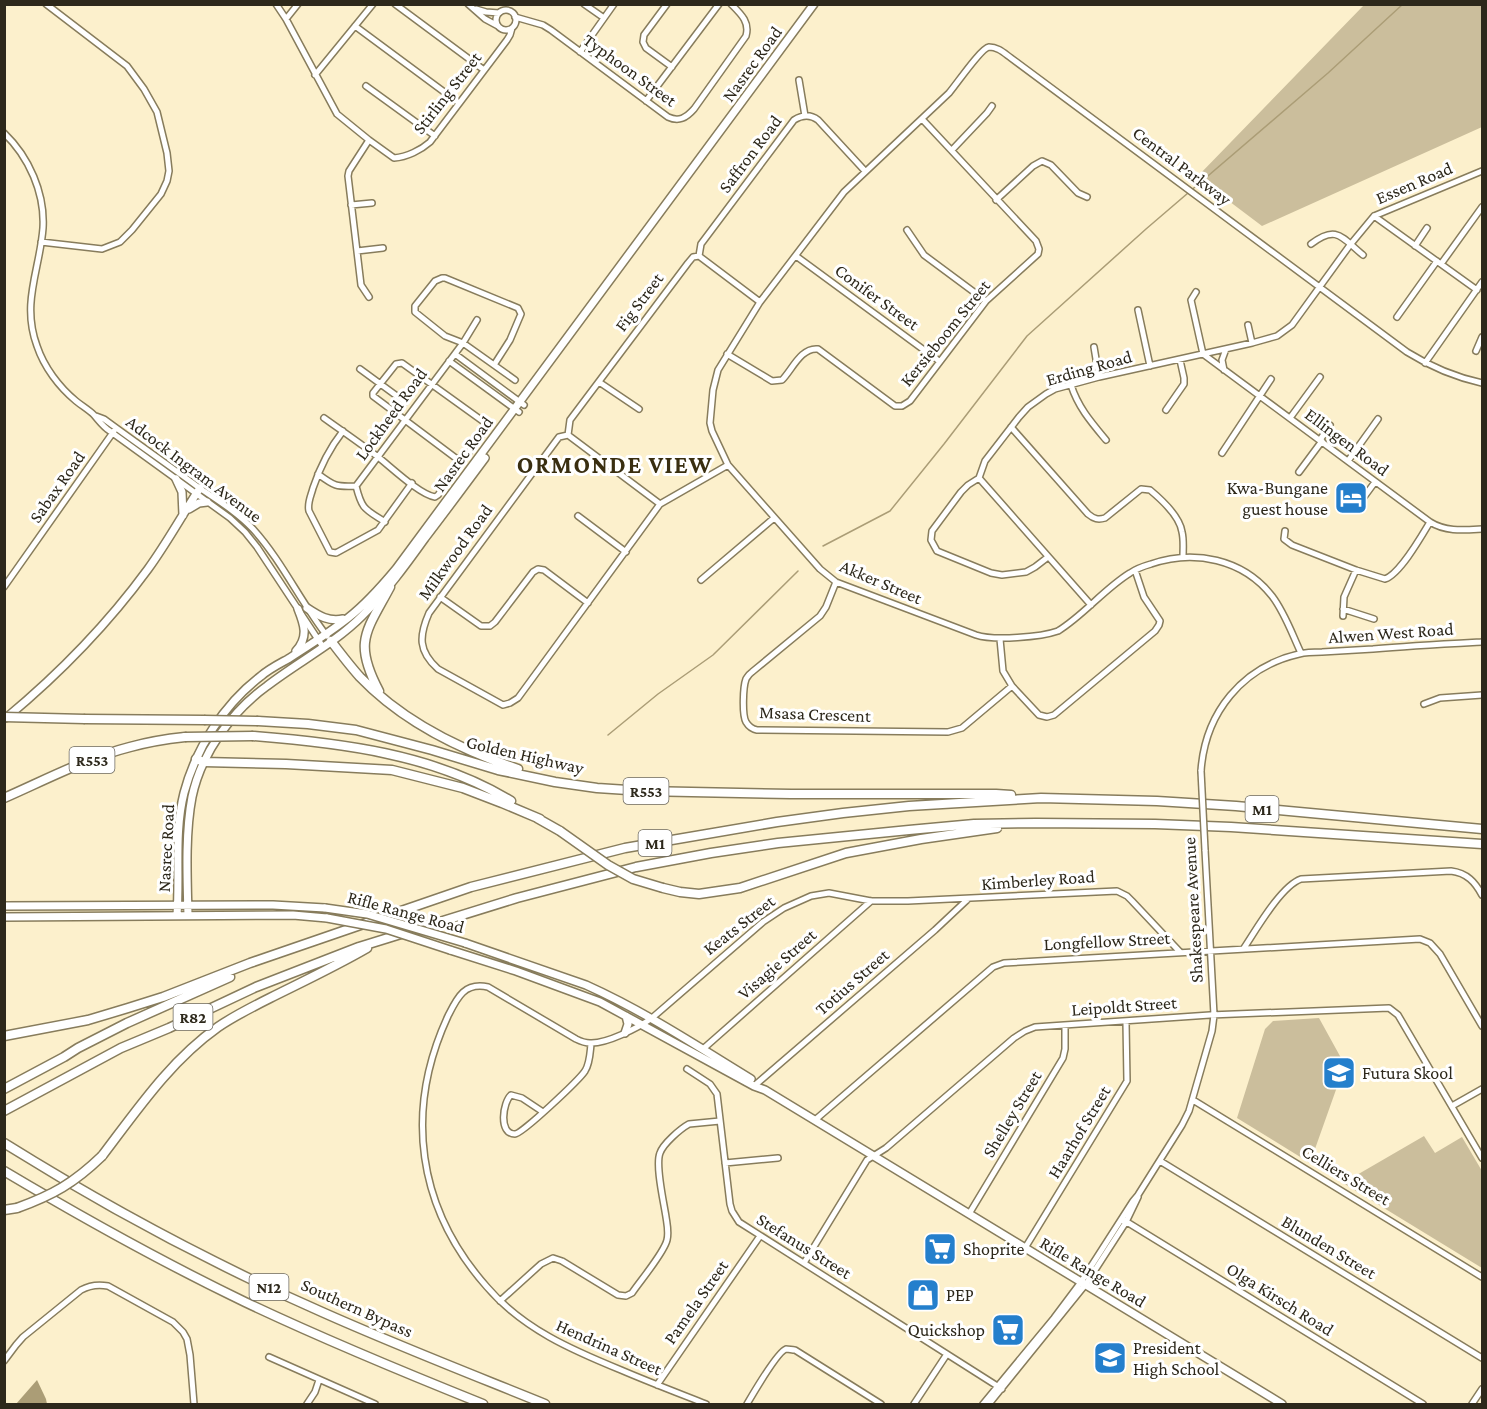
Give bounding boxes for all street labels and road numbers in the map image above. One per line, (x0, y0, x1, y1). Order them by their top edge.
street label: Nasrec Road (718, 22, 786, 106)
street label: Typhoon Street (579, 29, 681, 111)
street label: Stirling Street (409, 47, 486, 138)
street label: Saffron Road (714, 111, 786, 197)
street label: Central Parkway (1129, 123, 1236, 210)
street label: Essen Road (1373, 158, 1456, 208)
street label: Conifer Street (831, 260, 924, 335)
street label: Fig Street (611, 268, 668, 335)
street label: Kersieboom Street (896, 275, 995, 390)
street label: Erding Road (1044, 346, 1135, 390)
street label: Lockheed Road (351, 364, 431, 464)
street label: Ellingen Road (1301, 404, 1393, 480)
street label: Adcock Ingram Avenue (122, 412, 266, 527)
street label: Nasrec Road (429, 412, 497, 496)
street label: Sabax Road (25, 447, 89, 527)
street label: Milkwood Road (414, 500, 497, 604)
street label: Akker Street (837, 556, 926, 609)
street label: Alwen West Road (1328, 619, 1455, 647)
street label: Msasa Crescent (759, 702, 872, 726)
street label: Golden Highway (464, 732, 586, 778)
road number: R553 (70, 747, 115, 773)
road number: R553 (624, 778, 668, 804)
road number: M1 (1246, 796, 1278, 822)
street label: Nasrec Road (154, 803, 178, 893)
road number: M1 (638, 830, 672, 856)
street label: Shakespeare Avenue (1179, 837, 1207, 983)
street label: Kimberley Road (981, 866, 1096, 894)
street label: Rifle Range Road (345, 887, 467, 937)
street label: Keats Street (699, 890, 779, 959)
street label: Visagie Street (734, 924, 821, 1003)
street label: Longfellow Street (1043, 928, 1172, 954)
street label: Totius Street (811, 944, 894, 1019)
street label: Leipoldt Street (1071, 992, 1178, 1020)
road number: R82 (174, 1004, 212, 1030)
street label: Shelley Street (978, 1066, 1046, 1161)
street label: Haarhof Street (1044, 1081, 1115, 1182)
street label: Celliers Street (1298, 1141, 1395, 1210)
street label: Stefanus Street (753, 1209, 856, 1284)
street label: Blunden Street (1278, 1211, 1381, 1284)
street label: Rifle Range Road (1036, 1233, 1150, 1312)
street label: Pamela Street (660, 1255, 733, 1348)
street label: Olga Kirsch Road (1223, 1258, 1338, 1340)
road number: N12 (250, 1274, 288, 1300)
street label: Southern Bypass (298, 1274, 416, 1342)
street label: Hendrina Street (553, 1315, 666, 1380)

